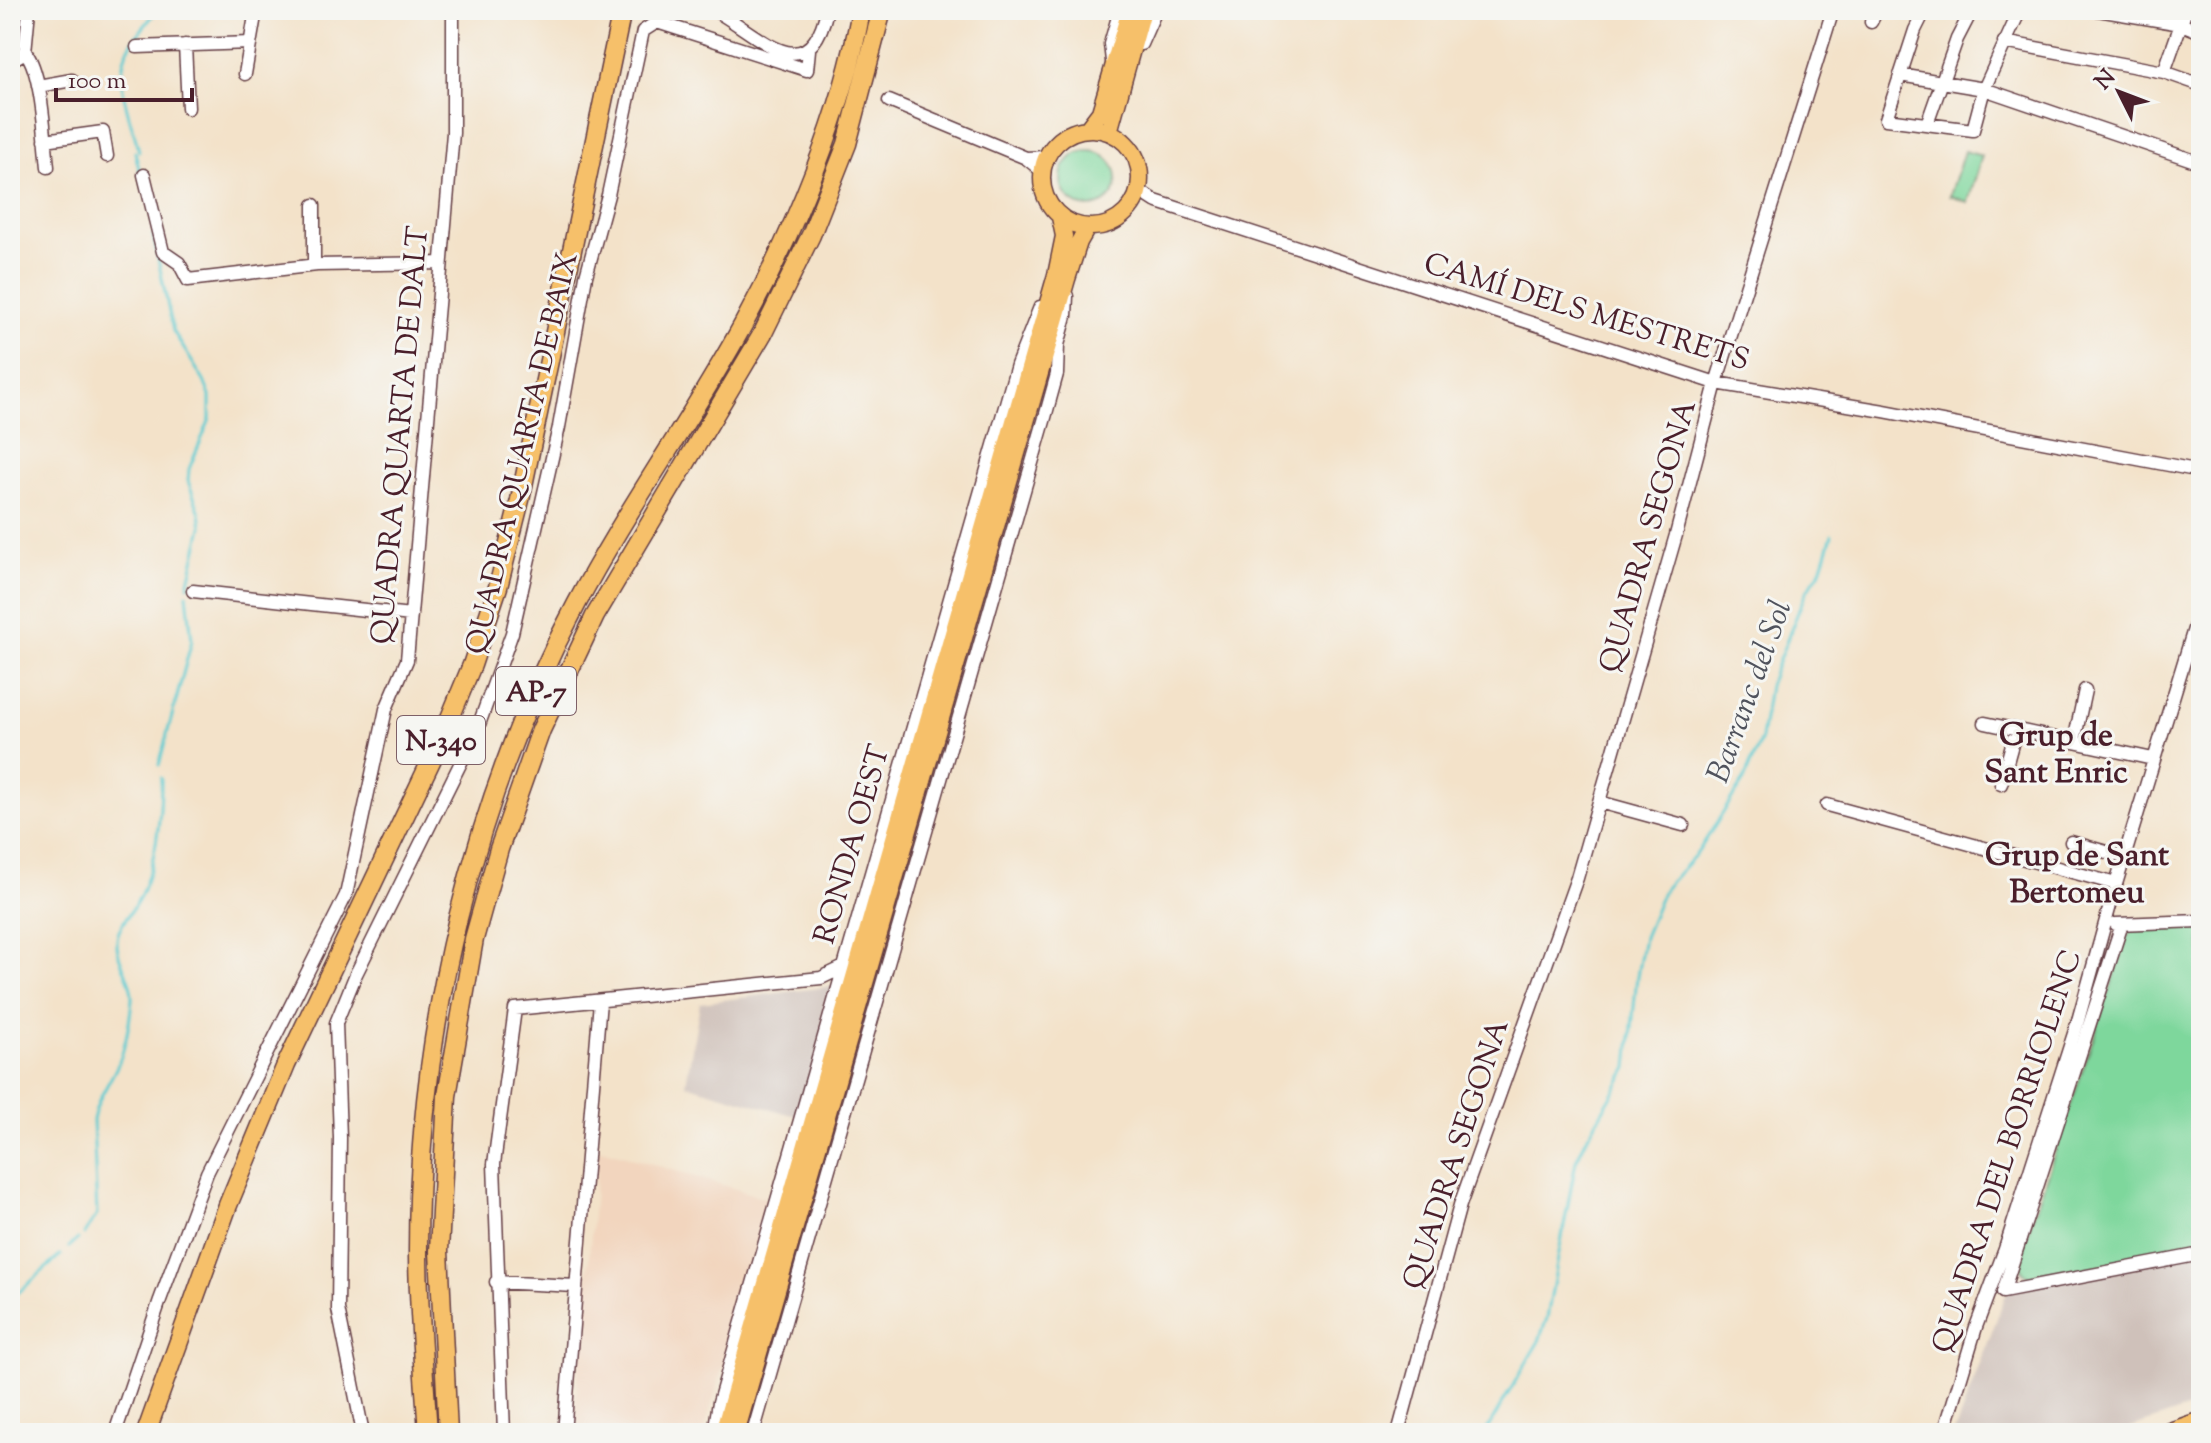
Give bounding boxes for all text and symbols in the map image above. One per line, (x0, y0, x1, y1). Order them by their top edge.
scale bar (56, 52, 192, 102)
north arrow (2079, 52, 2159, 132)
text: N (2089, 63, 2124, 98)
text: 100 m (68, 65, 126, 99)
street label: QUADRA QUARTA DE DALT (362, 224, 441, 646)
street label: CAMÍ DELS MESTRETS (1418, 243, 1754, 383)
street label: QUADRA QUARTA DE BAIX (456, 248, 591, 659)
street label: QUADRA SEGONA (1590, 395, 1709, 678)
water label: Barranc del Sol (1697, 594, 1805, 790)
road number: AP-7 (496, 667, 576, 715)
district label: Grup de Sant Enric (1984, 714, 2128, 797)
road number: N-340 (397, 716, 485, 764)
street label: RONDA OEST (804, 740, 902, 949)
district label: Grup de Sant Bertomeu (1985, 834, 2169, 917)
street label: QUADRA DEL BORRIOLENC (1923, 944, 2094, 1359)
street label: QUADRA SEGONA (1393, 1014, 1521, 1295)

